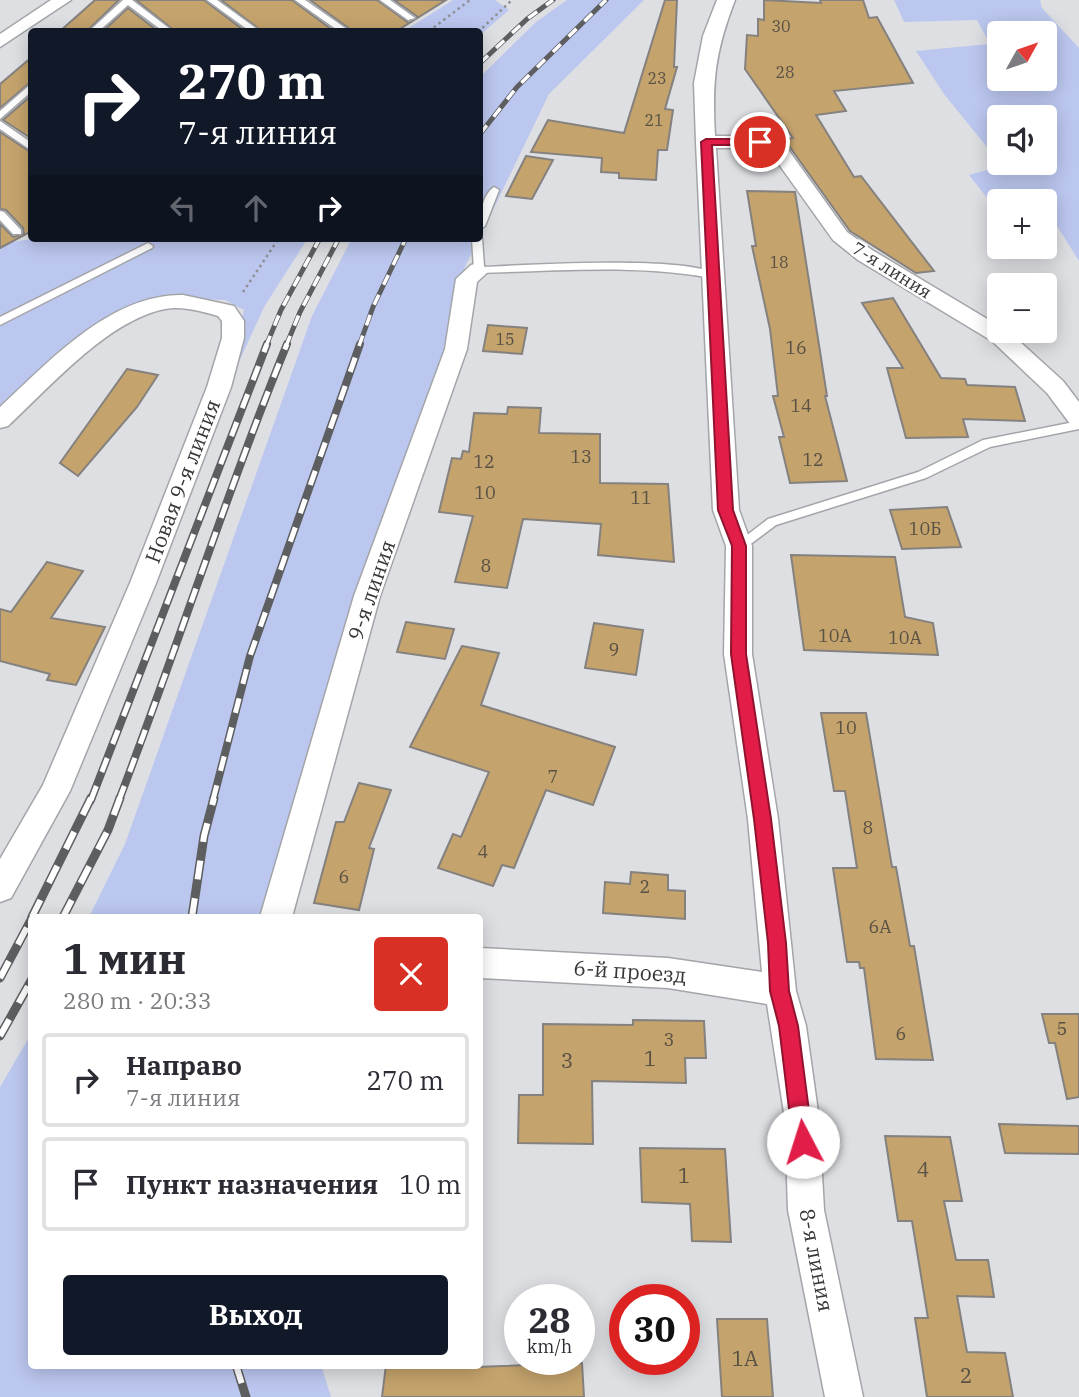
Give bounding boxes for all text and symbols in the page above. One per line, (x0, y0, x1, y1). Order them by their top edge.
house number: 30 (771, 16, 791, 36)
north arrow (987, 21, 1057, 91)
map controls (987, 21, 1057, 343)
text: 270 m (178, 49, 325, 112)
icon: right (63, 56, 154, 147)
house number: 28 (775, 62, 795, 82)
house number: 23 (647, 68, 667, 88)
button: sound (987, 105, 1057, 175)
house number: 21 (644, 110, 664, 130)
text: 7-я линия (178, 111, 337, 153)
pin (730, 112, 790, 172)
icon: arrive (741, 123, 779, 161)
icon: left (164, 189, 202, 227)
icon: ahead (237, 189, 275, 227)
icon: right (310, 189, 348, 227)
button: + (987, 189, 1057, 259)
street label: 7-я линия (848, 237, 936, 303)
house number: 18 (769, 252, 789, 272)
button: − (987, 273, 1057, 343)
house number: 15 (495, 329, 515, 349)
house number: 16 (785, 336, 807, 359)
house number: 14 (790, 394, 812, 417)
street label: Новая 9-я линия (138, 395, 226, 567)
house number: 13 (570, 445, 592, 468)
house number: 12 (802, 448, 824, 471)
house number: 12 (473, 450, 495, 473)
house number: 10 (474, 481, 496, 504)
house number: 11 (630, 486, 652, 509)
house number: 10Б (909, 517, 941, 540)
street label: 9-я линия (341, 536, 401, 644)
house number: 8 (481, 554, 491, 577)
house number: 10А (818, 624, 853, 647)
house number: 10А (888, 626, 923, 649)
house number: 9 (609, 638, 619, 661)
house number: 10 (835, 716, 857, 739)
house number: 7 (548, 765, 558, 788)
house number: 8 (863, 816, 873, 839)
house number: 4 (478, 840, 488, 863)
house number: 6 (339, 865, 349, 888)
house number: 2 (640, 875, 650, 898)
house number: 6А (868, 915, 892, 938)
text: 1 мин (63, 931, 186, 986)
button: close (374, 937, 448, 1011)
street label: 6-й проезд (573, 953, 688, 989)
text: 280 m · 20:33 (63, 985, 212, 1015)
house number: 5 (1057, 1017, 1067, 1040)
house number: 6 (896, 1022, 906, 1045)
house number: 3 (664, 1028, 674, 1051)
house number: 1 (644, 1044, 656, 1072)
house number: 3 (561, 1046, 573, 1074)
text: Направо (126, 1048, 242, 1082)
icon: right (67, 1061, 105, 1099)
text: 270 m (366, 1063, 444, 1097)
text: 7-я линия (126, 1082, 240, 1112)
position arrow (766, 1105, 840, 1179)
house number: 4 (917, 1155, 929, 1183)
house number: 1 (678, 1161, 690, 1189)
icon: arrive (67, 1165, 105, 1203)
text: Пункт назначения (126, 1167, 378, 1201)
text: 10 m (399, 1167, 461, 1201)
street label: 8-я линия (793, 1206, 841, 1314)
button: Выход (63, 1275, 448, 1355)
speed limit sign: 30 (609, 1284, 700, 1375)
text: 28 (528, 1297, 571, 1343)
text: km/h (527, 1335, 572, 1358)
house number: 1А (731, 1344, 759, 1372)
house number: 2 (960, 1361, 972, 1389)

